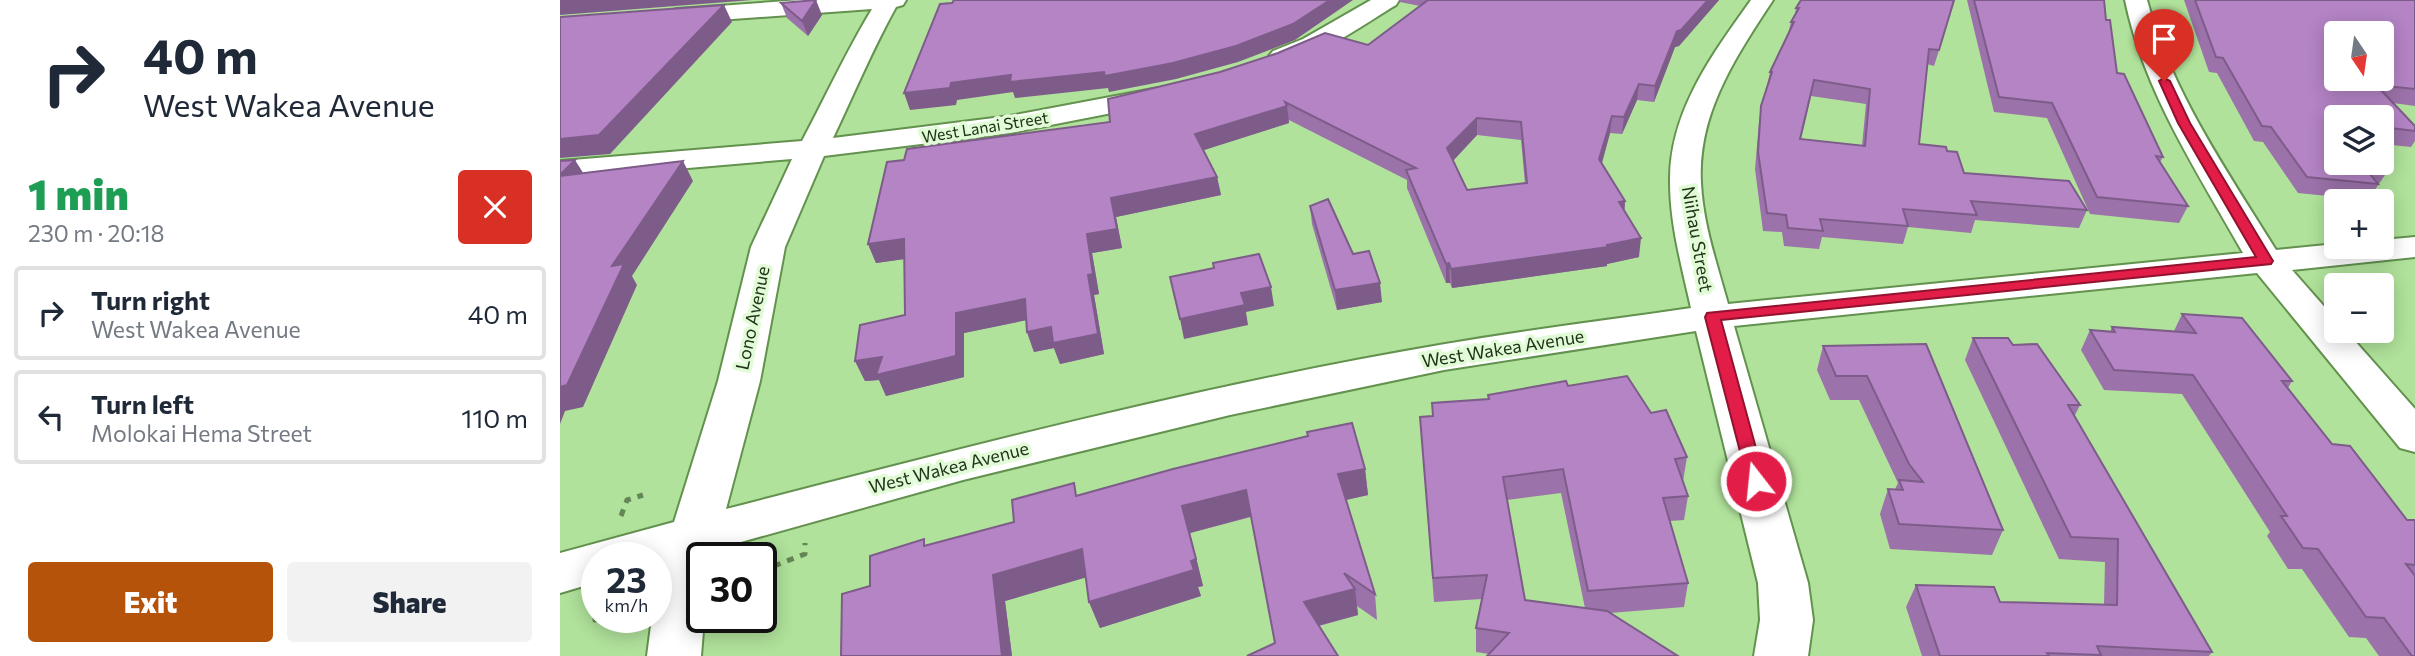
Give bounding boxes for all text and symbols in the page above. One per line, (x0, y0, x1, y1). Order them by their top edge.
pin (2134, 9, 2194, 81)
icon: arrive (2145, 20, 2183, 58)
north arrow (2324, 21, 2394, 91)
map controls (2324, 21, 2394, 343)
text: 40 m (143, 24, 258, 84)
icon: right (28, 28, 119, 119)
text: West Wakea Avenue (143, 84, 435, 124)
button: layers (2324, 105, 2394, 175)
street label: West Lanai Street (920, 107, 1050, 146)
text: 1 min (28, 167, 129, 219)
button: close (458, 170, 532, 244)
street label: Niihau Street (1678, 184, 1718, 293)
button: + (2324, 189, 2394, 259)
text: 230 m · 20:18 (28, 219, 165, 247)
street label: Lono Avenue (730, 264, 774, 372)
button: − (2324, 273, 2394, 343)
text: Turn right (91, 284, 210, 315)
icon: right (32, 294, 70, 332)
text: 40 m (468, 298, 528, 329)
text: West Wakea Avenue (91, 315, 301, 343)
street label: West Wakea Avenue (1420, 324, 1586, 372)
text: Turn left (91, 388, 194, 419)
icon: left (32, 398, 70, 436)
text: 110 m (461, 402, 528, 433)
text: Molokai Hema Street (91, 419, 312, 447)
street label: West Wakea Avenue (866, 437, 1031, 498)
position arrow (1719, 444, 1793, 518)
speed limit sign: 30 (686, 542, 777, 633)
text: 23 (606, 557, 647, 600)
button: Exit (28, 562, 273, 642)
button: Share (287, 562, 532, 642)
text: km/h (605, 594, 648, 616)

